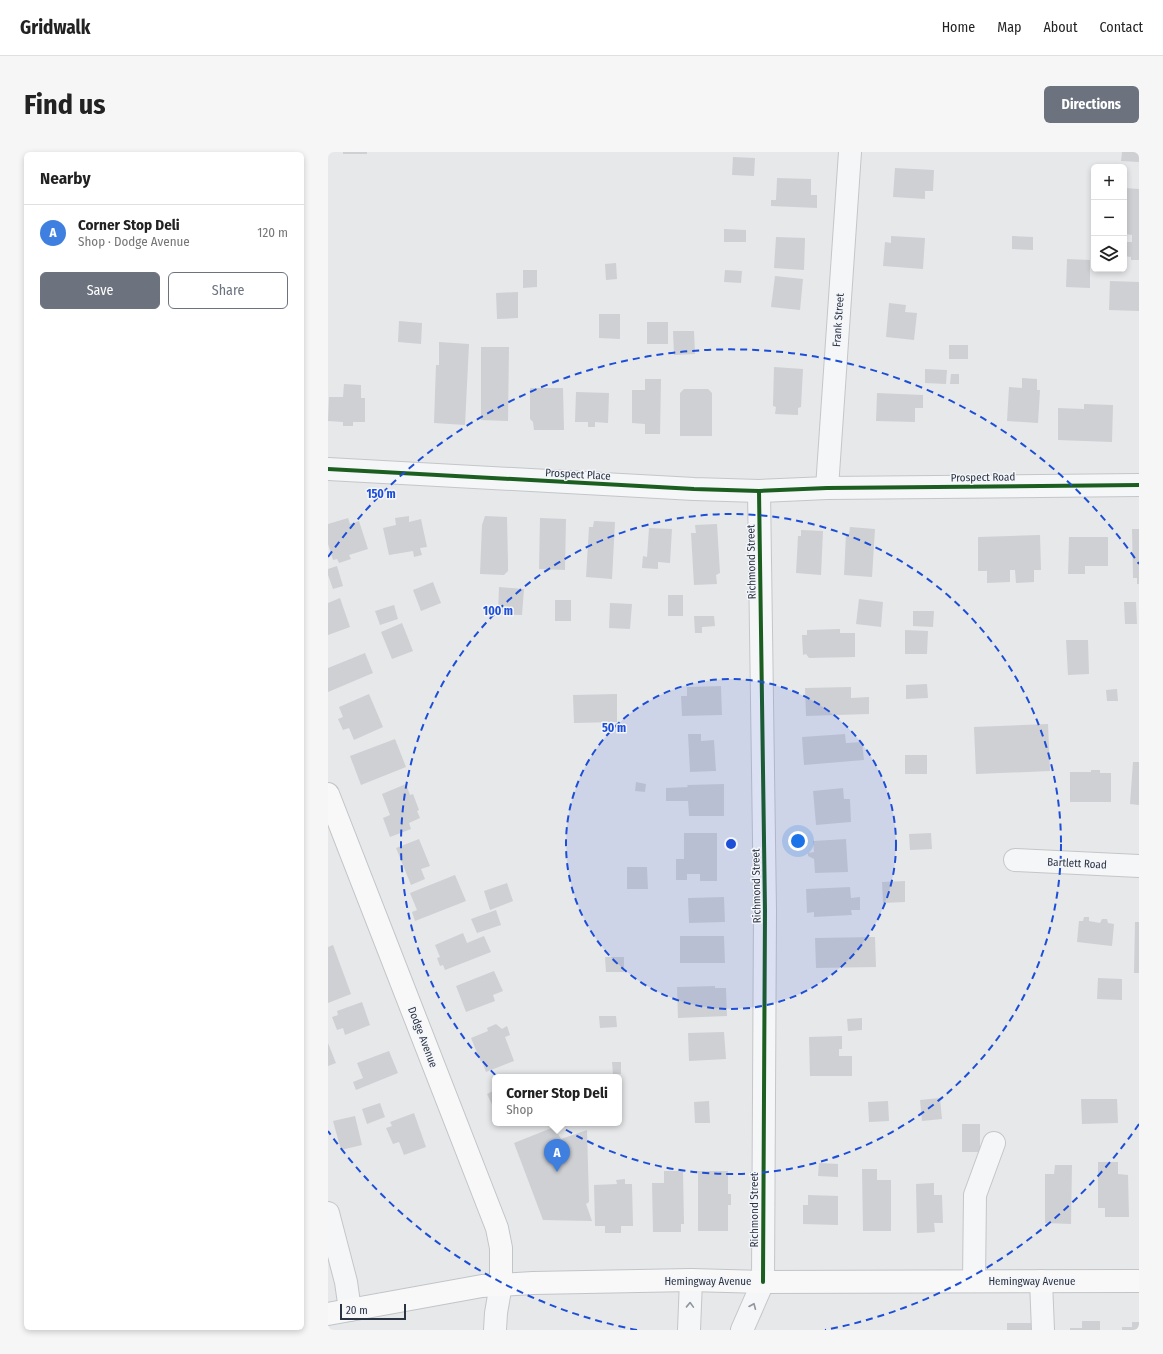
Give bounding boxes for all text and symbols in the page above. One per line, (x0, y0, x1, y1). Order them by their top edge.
text: Gridwalk (20, 16, 90, 39)
text: Home (942, 19, 975, 36)
text: Map (997, 19, 1021, 36)
text: About (1043, 19, 1078, 36)
text: Contact (1100, 19, 1143, 36)
button: Directions (1044, 86, 1139, 123)
text: Find us (24, 88, 106, 121)
map controls (1091, 164, 1127, 272)
button: + (1091, 164, 1127, 200)
text: Nearby (40, 168, 91, 189)
button: − (1091, 200, 1127, 236)
text: Corner Stop Deli (78, 216, 180, 234)
text: A (49, 225, 57, 240)
text: 120 m (257, 225, 288, 240)
text: Shop · Dodge Avenue (78, 234, 190, 249)
button: layers (1091, 236, 1127, 272)
button: Save (40, 272, 160, 309)
button: Share (168, 272, 288, 309)
street label: Frank Street (830, 292, 847, 347)
street label: Prospect Place (545, 466, 611, 483)
street label: Prospect Road (951, 470, 1015, 485)
text: 150 m (366, 487, 396, 501)
street label: Richmond Street (744, 524, 759, 600)
text: 100 m (483, 604, 513, 618)
text: 50 m (602, 721, 626, 735)
your location (788, 831, 808, 851)
centre of rings (724, 837, 738, 851)
street label: Richmond Street (749, 848, 764, 924)
street label: Bartlett Road (1047, 855, 1107, 872)
street label: Dodge Avenue (405, 1005, 440, 1069)
popup (492, 1074, 622, 1126)
text: Corner Stop Deli (506, 1084, 608, 1102)
text: Shop (506, 1102, 533, 1117)
pin: A (544, 1139, 570, 1172)
street label: Richmond Street (748, 1172, 761, 1247)
street label: Hemingway Avenue (664, 1275, 752, 1288)
street label: Hemingway Avenue (988, 1275, 1076, 1288)
scale bar (340, 1302, 406, 1321)
one-way arrow (685, 1302, 694, 1308)
one-way arrow (748, 1302, 756, 1309)
text: 20 m (346, 1304, 368, 1317)

